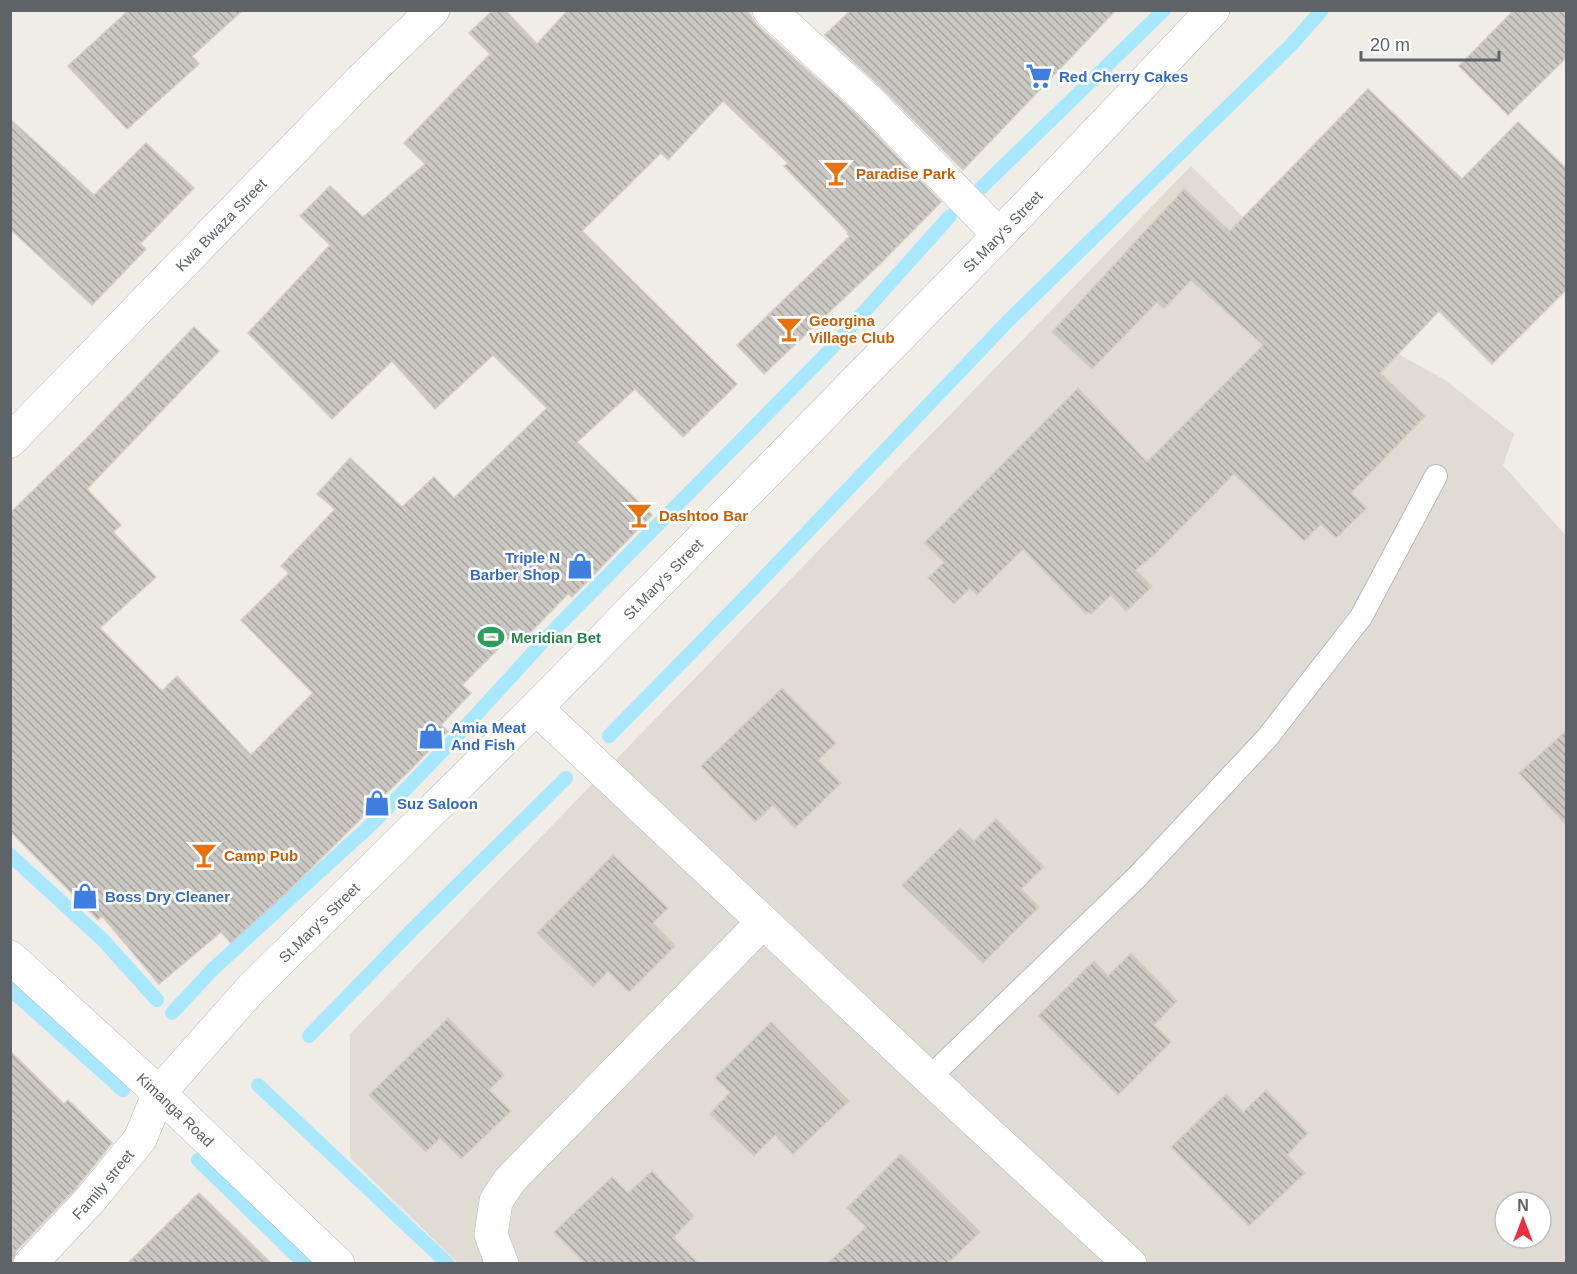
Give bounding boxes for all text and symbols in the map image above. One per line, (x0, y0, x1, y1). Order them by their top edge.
scale bar (1361, 24, 1499, 62)
text: 20 m (1370, 35, 1410, 55)
supermarket icon: Red Cherry Cakes (1024, 61, 1054, 91)
place label: Red Cherry Cakes (1059, 68, 1188, 85)
bar icon: Paradise Park (821, 158, 851, 188)
place label: Paradise Park (856, 165, 956, 182)
street label: Kwa Bwaza Street (172, 174, 270, 274)
street label: St.Mary's Street (959, 186, 1046, 275)
place label: Georgina Village Club (809, 312, 895, 346)
bar icon: Georgina Village Club (774, 314, 804, 344)
bar icon: Dashtoo Bar (624, 500, 654, 530)
place label: Dashtoo Bar (659, 507, 748, 524)
street label: St.Mary's Street (619, 534, 706, 623)
place label: Triple N Barber Shop (470, 549, 560, 583)
shop icon: Triple N Barber Shop (565, 551, 595, 581)
sports icon: Meridian Bet (476, 622, 506, 652)
place label: Meridian Bet (511, 629, 601, 646)
place label: Amia Meat And Fish (451, 719, 526, 753)
shop icon: Amia Meat And Fish (416, 721, 446, 751)
shop icon: Suz Saloon (362, 788, 392, 818)
place label: Suz Saloon (397, 795, 478, 812)
bar icon: Camp Pub (189, 840, 219, 870)
place label: Camp Pub (224, 847, 298, 864)
street label: St.Mary's Street (275, 878, 363, 966)
shop icon: Boss Dry Cleaner (70, 881, 100, 911)
place label: Boss Dry Cleaner (105, 888, 230, 905)
street label: Kimanga Road (134, 1069, 218, 1150)
street label: Family street (68, 1145, 137, 1222)
north arrow (1493, 1190, 1553, 1250)
text: N (1517, 1197, 1529, 1214)

